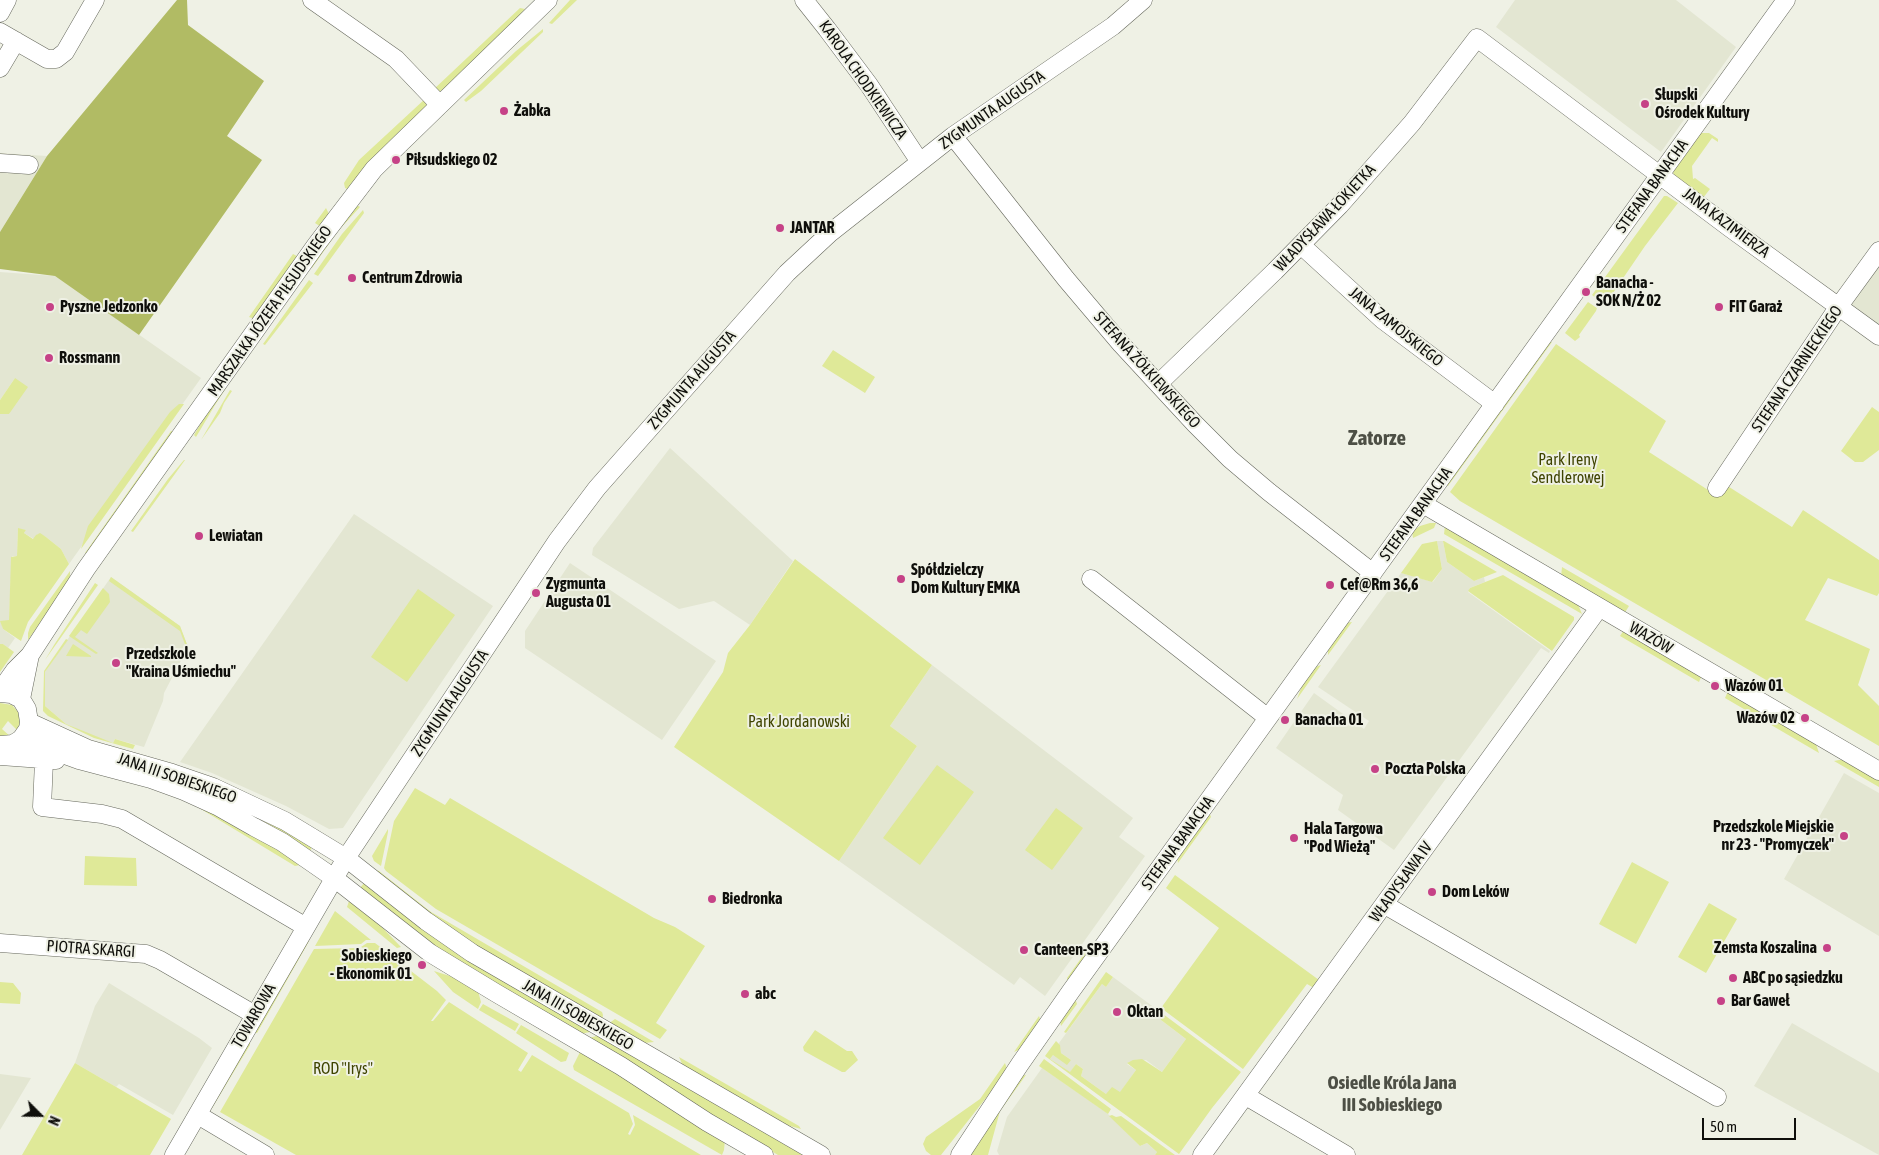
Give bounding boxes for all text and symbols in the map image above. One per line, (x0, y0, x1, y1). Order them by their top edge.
street label: KAROLA CHODKIEWICZA (815, 17, 911, 143)
street label: ZYGMUNTA AUGUSTA (936, 66, 1048, 154)
place label: Słupski Ośrodek Kultury (1655, 85, 1750, 123)
marker: Słupski Ośrodek Kultury (1639, 98, 1651, 110)
place label: Żabka (514, 101, 551, 121)
marker: Żabka (498, 105, 510, 117)
street label: STEFANA BANACHA (1612, 135, 1692, 237)
place label: Piłsudskiego 02 (406, 150, 497, 170)
marker: Piłsudskiego 02 (390, 154, 402, 166)
street label: WŁADYSŁAWA ŁOKIETKA (1270, 160, 1380, 276)
street label: JANA KAZIMIERZA (1679, 184, 1773, 262)
place label: JANTAR (790, 218, 835, 238)
street label: MARSZAŁKA JÓZEFA PIŁSUDSKIEGO (204, 222, 336, 400)
marker: JANTAR (774, 222, 786, 234)
place label: Centrum Zdrowia (362, 268, 463, 288)
marker: Centrum Zdrowia (346, 272, 358, 284)
place label: Banacha - SOK N/Ż 02 (1596, 273, 1661, 311)
street label: JANA ZAMOJSKIEGO (1345, 283, 1447, 371)
marker: Banacha - SOK N/Ż 02 (1580, 286, 1592, 298)
place label: Pyszne Jedzonko (60, 297, 158, 317)
place label: FIT Garaż (1729, 297, 1782, 317)
marker: Pyszne Jedzonko (44, 301, 56, 313)
marker: FIT Garaż (1713, 301, 1725, 313)
street label: STEFANA CZARNIECKIEGO (1748, 302, 1846, 436)
street label: STEFANA ŻÓŁKIEWSKIEGO (1090, 308, 1204, 432)
street label: ZYGMUNTA AUGUSTA (644, 327, 740, 433)
place label: Rossmann (59, 348, 120, 368)
marker: Rossmann (43, 352, 55, 364)
district label: Zatorze (1348, 425, 1406, 451)
park label: Park Ireny Sendlerowej (1531, 450, 1605, 488)
street label: STEFANA BANACHA (1376, 463, 1456, 565)
place label: Lewiatan (209, 526, 263, 546)
marker: Lewiatan (193, 530, 205, 542)
place label: Spółdzielczy Dom Kultury EMKA (911, 560, 1020, 598)
marker: Spółdzielczy Dom Kultury EMKA (895, 573, 907, 585)
place label: Zygmunta Augusta 01 (546, 574, 611, 612)
place label: Cef@Rm 36,6 (1340, 575, 1418, 595)
marker: Cef@Rm 36,6 (1324, 579, 1336, 591)
marker: Zygmunta Augusta 01 (530, 587, 542, 599)
street label: WAZÓW (1626, 618, 1676, 658)
place label: Przedszkole "Kraina Uśmiechu" (126, 644, 236, 682)
street label: ZYGMUNTA AUGUSTA (407, 646, 493, 760)
marker: Przedszkole "Kraina Uśmiechu" (110, 657, 122, 669)
place label: Wazów 01 (1725, 676, 1783, 696)
marker: Wazów 01 (1709, 680, 1721, 692)
place label: Wazów 02 (1737, 708, 1795, 728)
place label: Banacha 01 (1295, 710, 1364, 730)
park label: Park Jordanowski (748, 712, 850, 732)
marker: Wazów 02 (1799, 712, 1811, 724)
marker: Banacha 01 (1279, 714, 1291, 726)
street label: JANA III SOBIESKIEGO (115, 749, 239, 807)
place label: Poczta Polska (1385, 759, 1466, 779)
marker: Poczta Polska (1369, 763, 1381, 775)
street label: STEFANA BANACHA (1138, 792, 1218, 894)
place label: Przedszkole Miejskie nr 23 - "Promyczek" (1713, 817, 1834, 855)
place label: Hala Targowa "Pod Wieżą" (1304, 819, 1383, 857)
marker: Przedszkole Miejskie nr 23 - "Promyczek" (1838, 830, 1850, 842)
marker: Hala Targowa "Pod Wieżą" (1288, 832, 1300, 844)
street label: WŁADYSŁAWA IV (1365, 838, 1437, 926)
place label: Dom Leków (1442, 882, 1509, 902)
marker: Dom Leków (1426, 886, 1438, 898)
place label: Biedronka (722, 889, 783, 909)
marker: Biedronka (706, 893, 718, 905)
street label: PIOTRA SKARGI (46, 936, 136, 962)
place label: Zemsta Koszalina (1714, 938, 1817, 958)
place label: Canteen-SP3 (1034, 940, 1109, 960)
marker: Zemsta Koszalina (1821, 942, 1833, 954)
marker: Canteen-SP3 (1018, 944, 1030, 956)
place label: Sobieskiego - Ekonomik 01 (330, 946, 412, 984)
marker: Sobieskiego - Ekonomik 01 (416, 959, 428, 971)
place label: ABC po sąsiedzku (1743, 968, 1843, 988)
marker: ABC po sąsiedzku (1727, 972, 1739, 984)
street label: JANA III SOBIESKIEGO (519, 976, 637, 1054)
street label: TOWAROWA (228, 980, 280, 1052)
place label: abc (755, 984, 776, 1004)
marker: abc (739, 988, 751, 1000)
place label: Bar Gaweł (1731, 991, 1790, 1011)
marker: Bar Gaweł (1715, 995, 1727, 1007)
place label: Oktan (1127, 1002, 1163, 1022)
marker: Oktan (1111, 1006, 1123, 1018)
park label: ROD "Irys" (313, 1059, 373, 1079)
district label: Osiedle Króla Jana III Sobieskiego (1327, 1072, 1457, 1116)
north arrow (15, 1090, 65, 1140)
scale bar (1704, 1108, 1798, 1140)
text: N (45, 1114, 63, 1128)
text: 50 m (1710, 1118, 1737, 1135)

